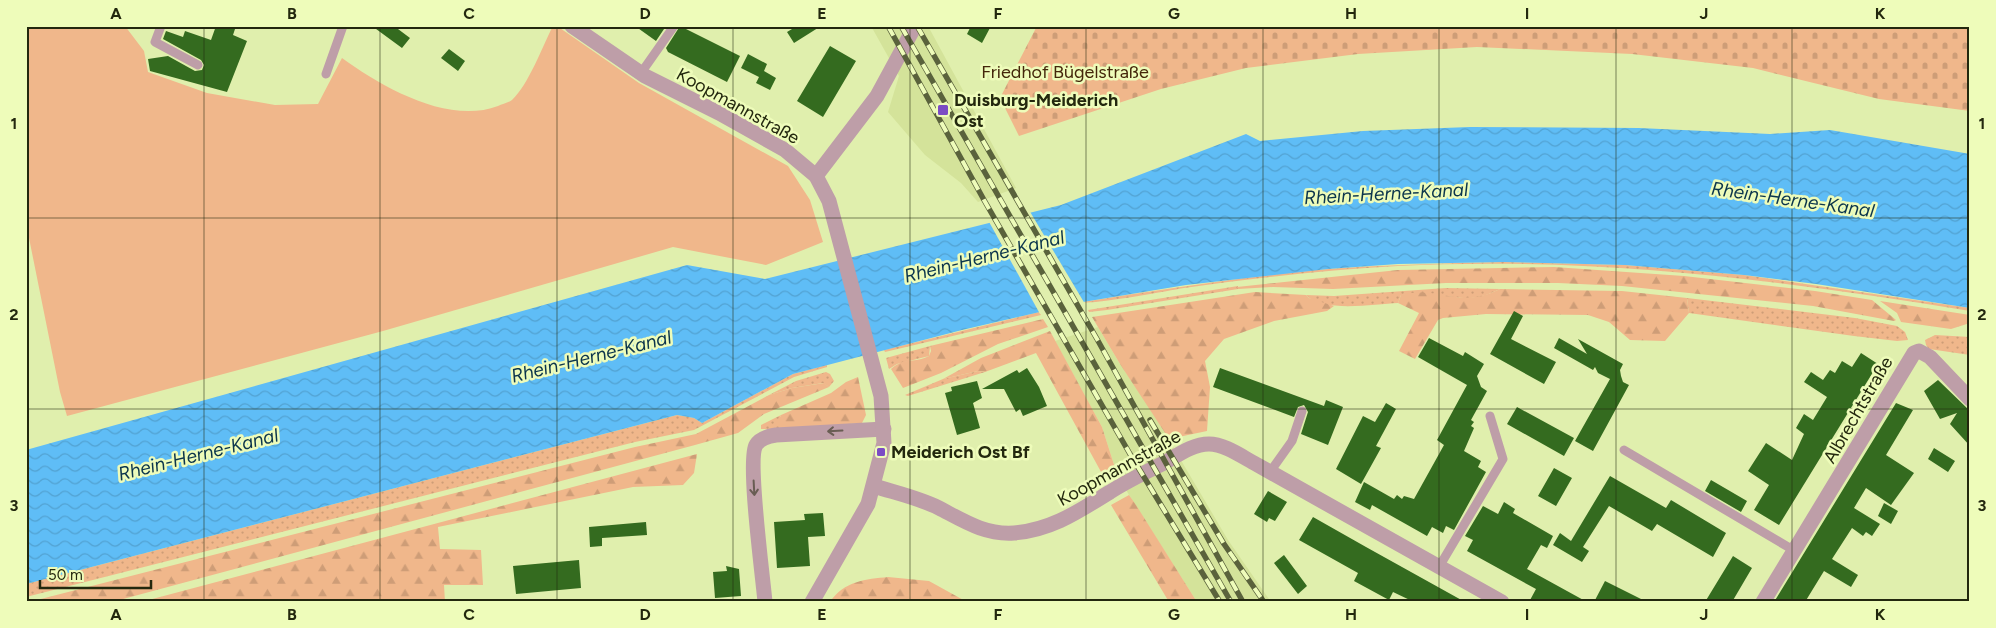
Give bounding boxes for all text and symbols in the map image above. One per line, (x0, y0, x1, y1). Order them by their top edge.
text: A (110, 4, 122, 23)
text: B (287, 4, 297, 23)
text: C (463, 4, 475, 23)
text: D (639, 4, 651, 23)
text: E (817, 4, 827, 23)
text: F (994, 4, 1003, 23)
text: G (1168, 4, 1180, 23)
text: H (1345, 4, 1357, 23)
text: I (1525, 4, 1529, 23)
text: J (1700, 4, 1708, 23)
text: K (1875, 4, 1886, 23)
park label: Friedhof Bügelstraße (981, 61, 1149, 83)
street label: Koopmannstraße (673, 63, 804, 149)
place label: Duisburg-Meiderich Ost (954, 89, 1118, 132)
marker: Duisburg-Meiderich Ost (936, 103, 950, 117)
text: 1 (11, 114, 17, 133)
text: 1 (1979, 114, 1985, 133)
water label: Rhein-Herne-Kanal (1710, 177, 1877, 222)
water label: Rhein-Herne-Kanal (1303, 178, 1470, 209)
water label: Rhein-Herne-Kanal (902, 225, 1067, 288)
text: 2 (9, 305, 19, 324)
text: 2 (1977, 305, 1987, 324)
water label: Rhein-Herne-Kanal (509, 325, 674, 388)
street label: Albrechtstraße (1819, 353, 1898, 467)
water label: Rhein-Herne-Kanal (116, 423, 281, 486)
street label: Koopmannstraße (1054, 425, 1185, 511)
one-way arrow (828, 427, 844, 436)
place label: Meiderich Ost Bf (891, 441, 1031, 463)
marker: Meiderich Ost Bf (875, 446, 887, 458)
one-way arrow (750, 480, 759, 496)
text: 3 (10, 496, 19, 515)
text: 3 (1978, 496, 1987, 515)
scale bar (40, 558, 151, 590)
text: 50 m (48, 566, 83, 584)
text: A (110, 605, 122, 624)
text: B (287, 605, 297, 624)
text: C (463, 605, 475, 624)
text: D (639, 605, 651, 624)
text: E (817, 605, 827, 624)
text: F (994, 605, 1003, 624)
text: G (1168, 605, 1180, 624)
text: H (1345, 605, 1357, 624)
text: I (1525, 605, 1529, 624)
text: J (1700, 605, 1708, 624)
text: K (1875, 605, 1886, 624)

